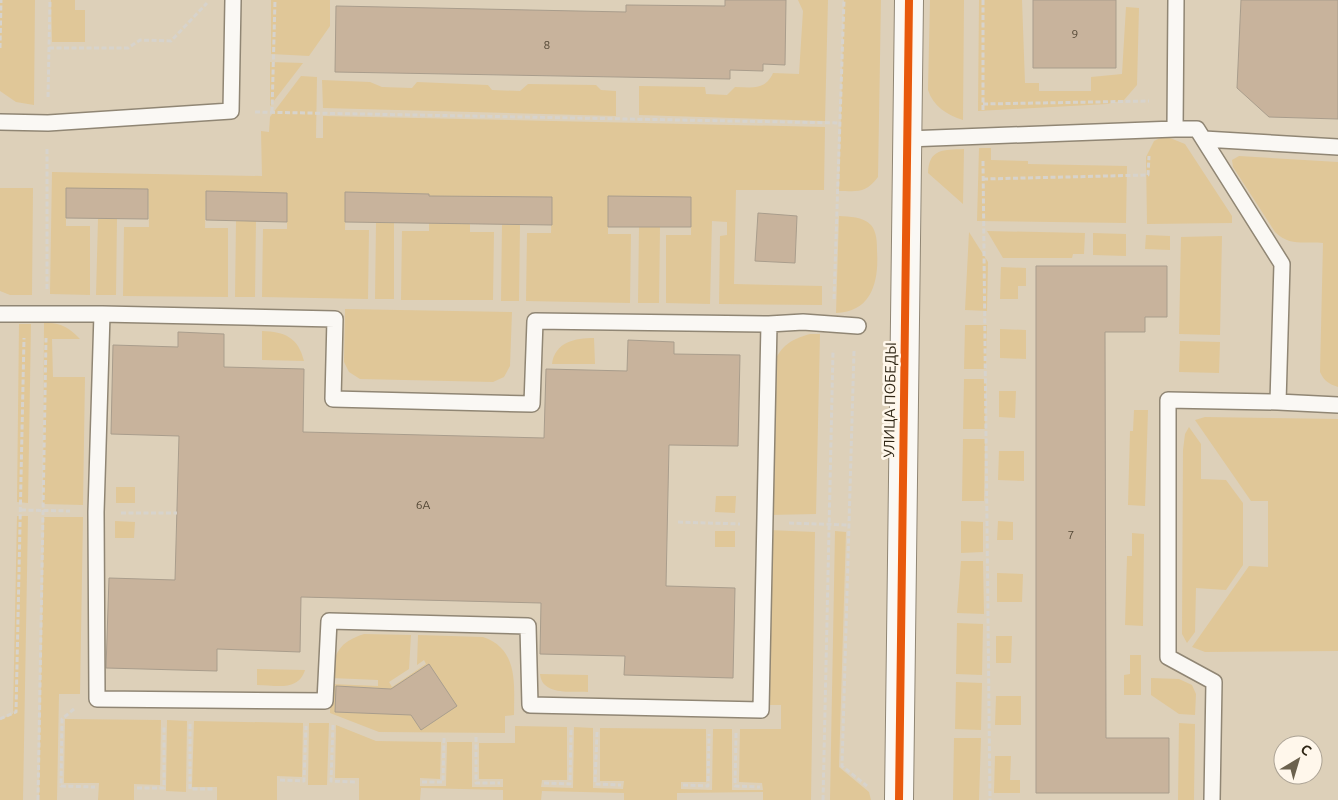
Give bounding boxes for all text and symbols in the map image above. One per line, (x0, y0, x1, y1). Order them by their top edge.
house number: 9 (1072, 27, 1078, 40)
house number: 8 (544, 38, 551, 51)
street label: УЛИЦА ПОБЕДЫ (880, 342, 899, 458)
house number: 6А (416, 498, 430, 511)
house number: 7 (1068, 528, 1074, 541)
north arrow (1273, 735, 1323, 785)
text: С (1298, 741, 1314, 759)

